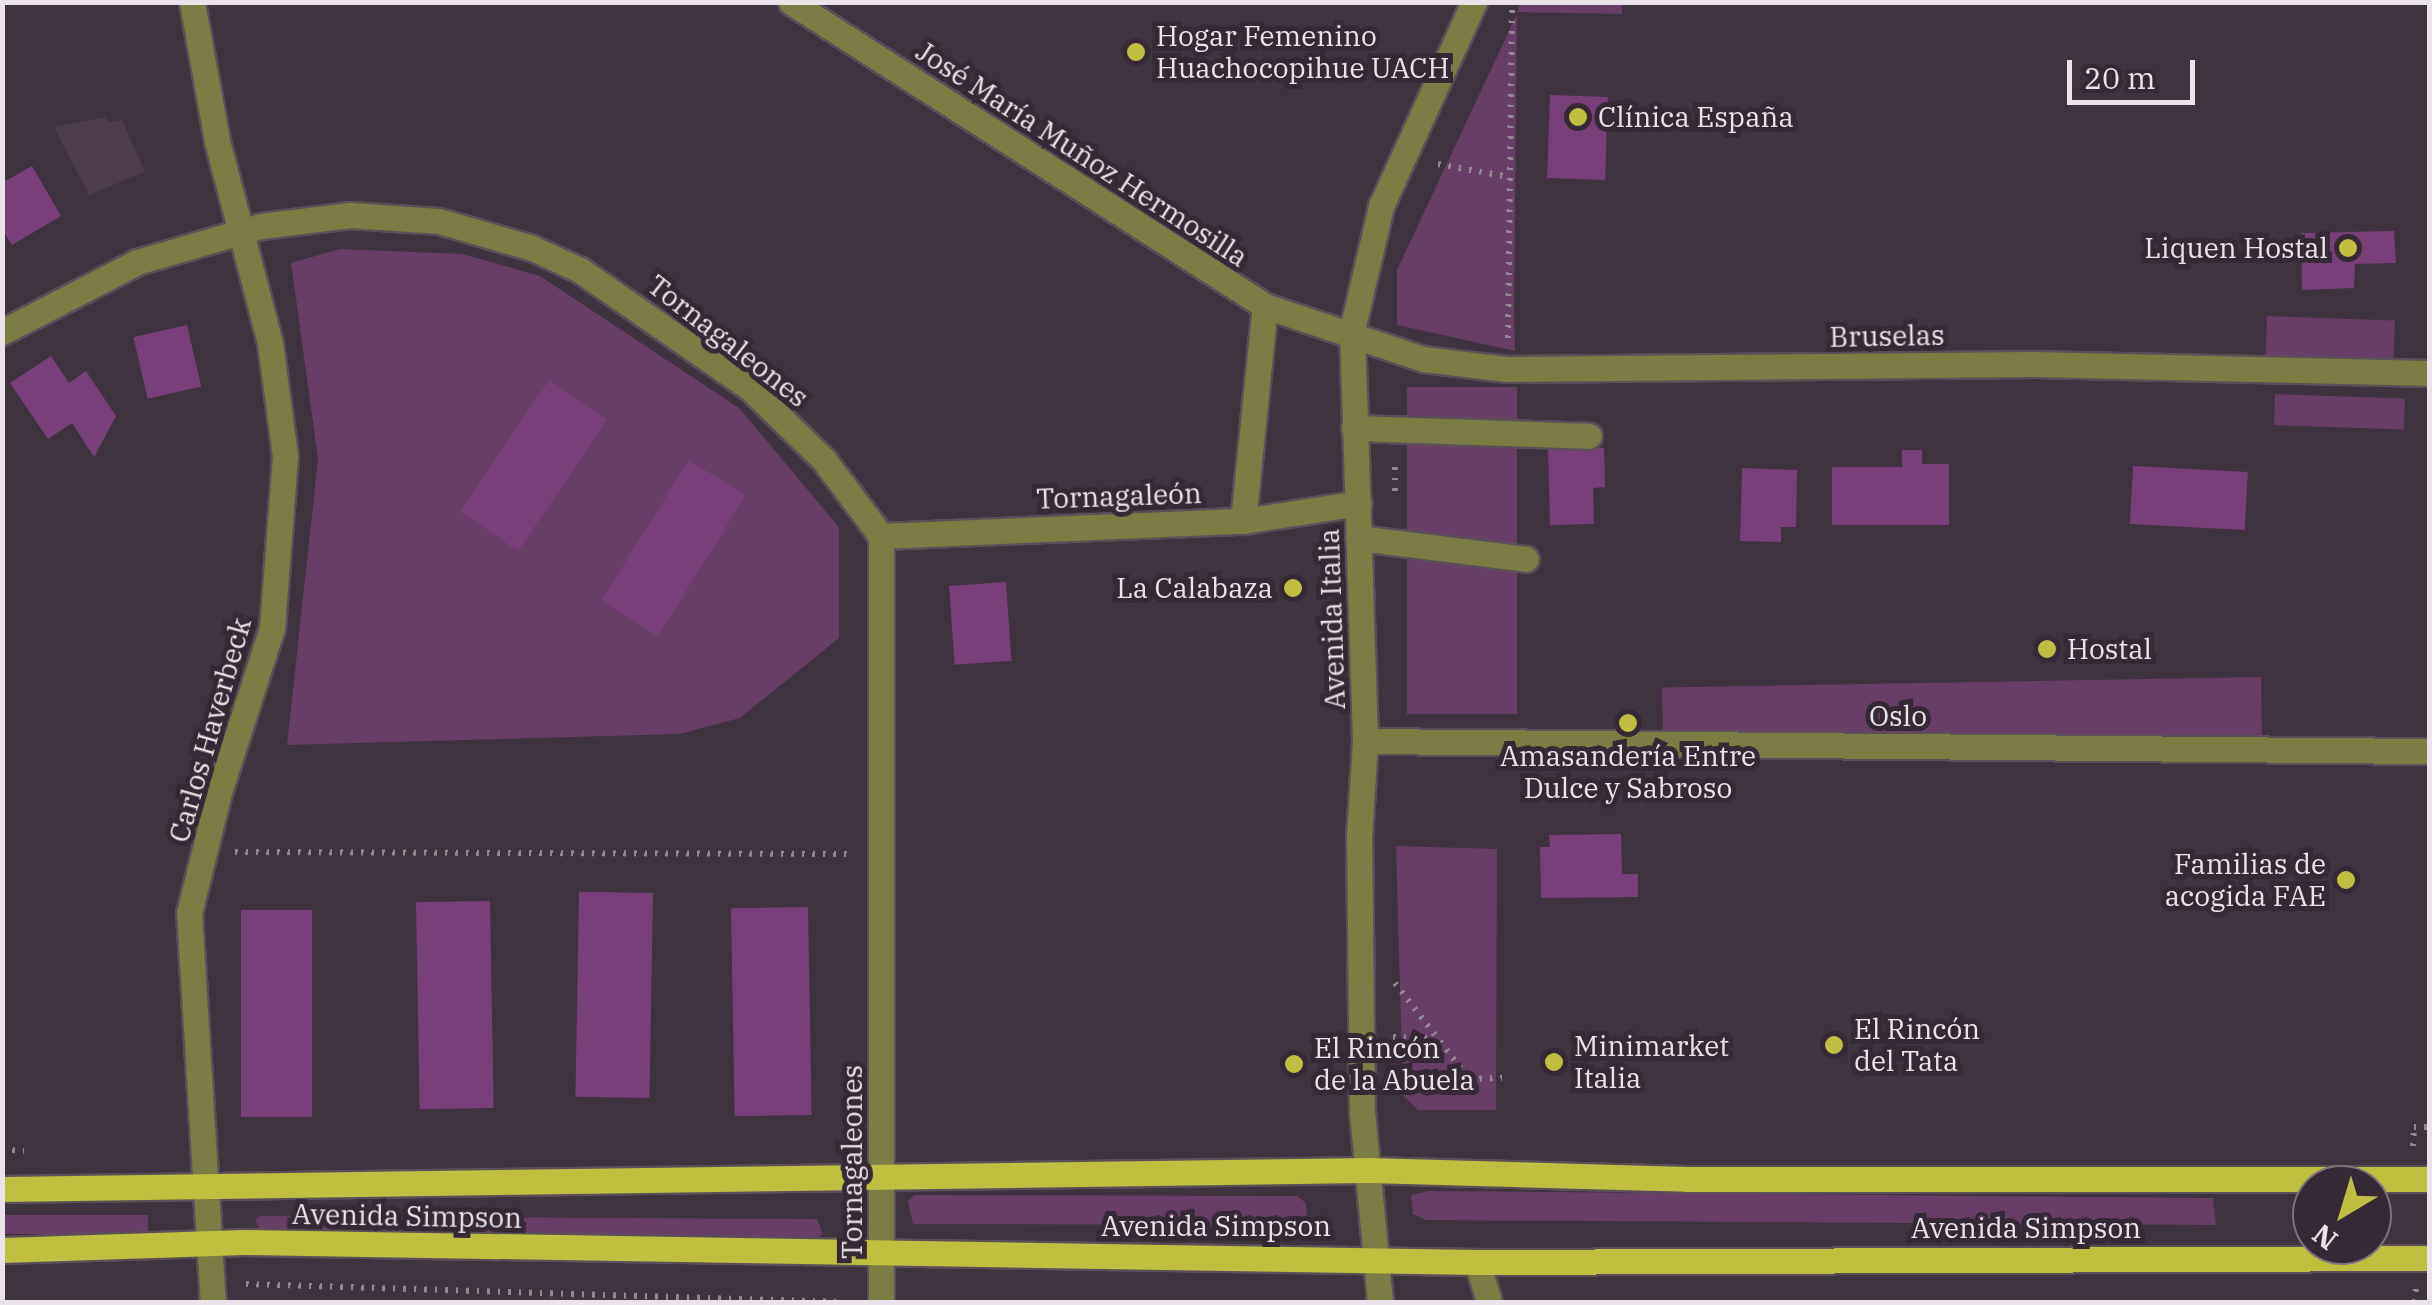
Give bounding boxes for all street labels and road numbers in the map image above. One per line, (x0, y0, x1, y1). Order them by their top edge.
street label: José María Muñoz Hermosilla (910, 34, 1254, 274)
street label: Tornagaleones (641, 268, 815, 414)
street label: Bruselas (1829, 318, 1945, 354)
street label: Tornagaleón (1036, 476, 1202, 516)
street label: Avenida Italia (1312, 528, 1352, 710)
street label: Carlos Haverbeck (162, 614, 258, 846)
street label: Oslo (1869, 699, 1927, 733)
street label: Tornagaleones (835, 1065, 869, 1259)
street label: Avenida Simpson (292, 1197, 522, 1235)
street label: Avenida Simpson (1101, 1209, 1331, 1243)
street label: Avenida Simpson (1911, 1211, 2141, 1245)

